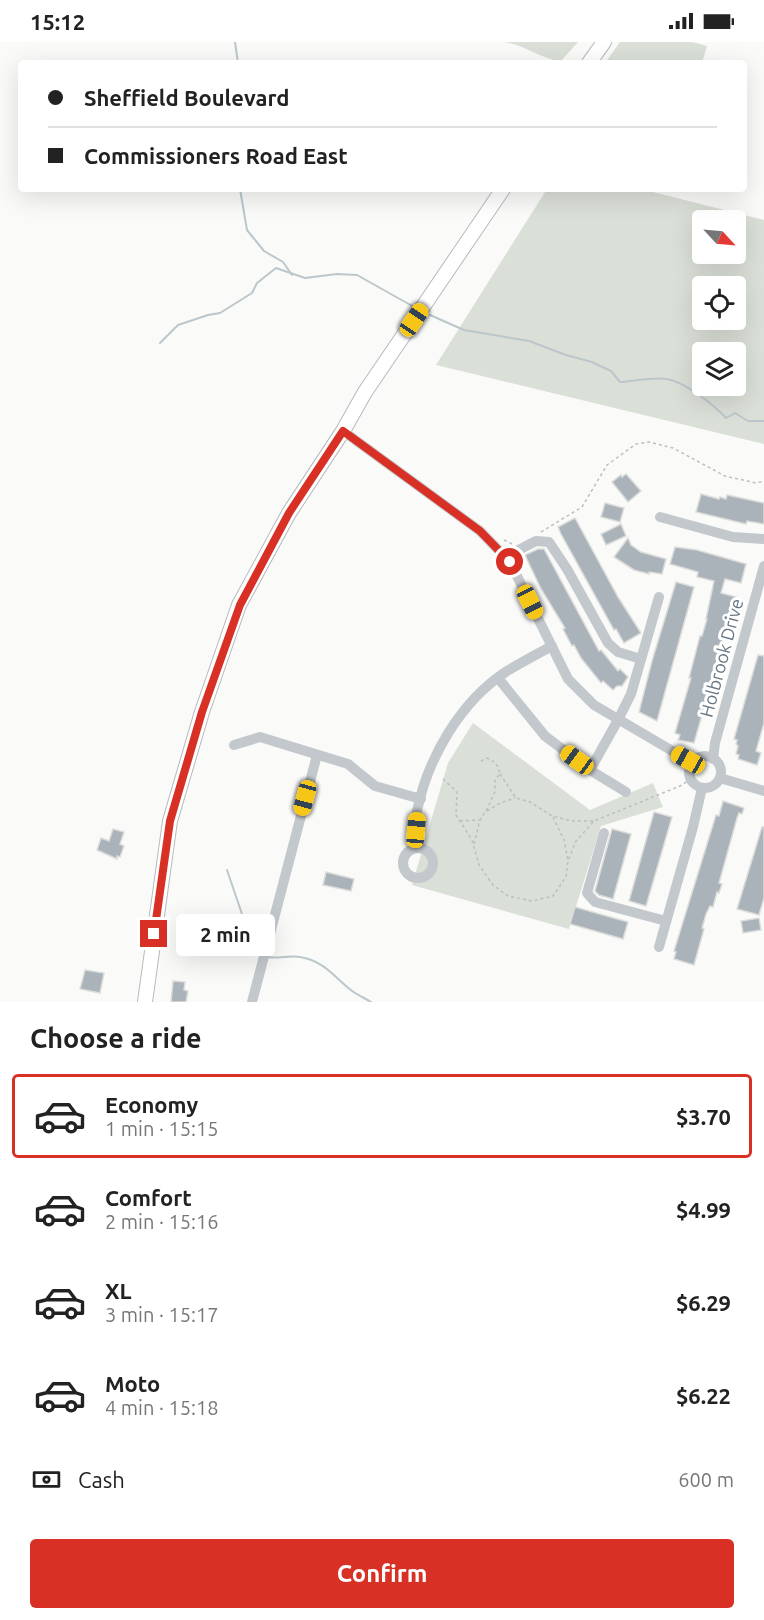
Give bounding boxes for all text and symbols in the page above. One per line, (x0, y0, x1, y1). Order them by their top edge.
text: 15:12 (30, 9, 85, 34)
text: Sheffield Boulevard (84, 85, 290, 110)
text: Commissioners Road East (84, 143, 348, 168)
north arrow (692, 210, 746, 264)
map controls (692, 210, 746, 396)
button: locate (692, 276, 746, 330)
car (396, 300, 432, 340)
button: layers (692, 342, 746, 396)
route start (496, 548, 523, 575)
car (514, 582, 546, 622)
street label: Holbrook Drive (696, 596, 746, 719)
car (557, 742, 597, 778)
car (668, 743, 708, 777)
car (292, 778, 318, 818)
car (405, 811, 427, 849)
callout: 2 min (175, 913, 274, 955)
route end (140, 920, 167, 947)
text: 2 min (200, 923, 251, 946)
text: Choose a ride (30, 1023, 202, 1053)
icon: car (33, 1089, 87, 1143)
text: Economy (105, 1092, 198, 1117)
text: $3.70 (676, 1104, 731, 1129)
text: 1 min · 15:15 (105, 1117, 219, 1140)
icon: car (33, 1182, 87, 1236)
text: Comfort (105, 1185, 192, 1210)
text: $4.99 (676, 1197, 731, 1222)
text: 2 min · 15:16 (105, 1210, 219, 1233)
icon: car (33, 1275, 87, 1329)
text: XL (105, 1278, 132, 1303)
text: $6.29 (676, 1290, 731, 1315)
text: 3 min · 15:17 (105, 1303, 219, 1326)
icon: car (33, 1368, 87, 1422)
text: Moto (105, 1371, 160, 1396)
text: $6.22 (676, 1383, 731, 1408)
text: 4 min · 15:18 (105, 1396, 219, 1419)
icon: cash (30, 1463, 63, 1496)
text: Cash (78, 1467, 125, 1492)
text: 600 m (678, 1468, 734, 1491)
button: Confirm (30, 1539, 734, 1608)

